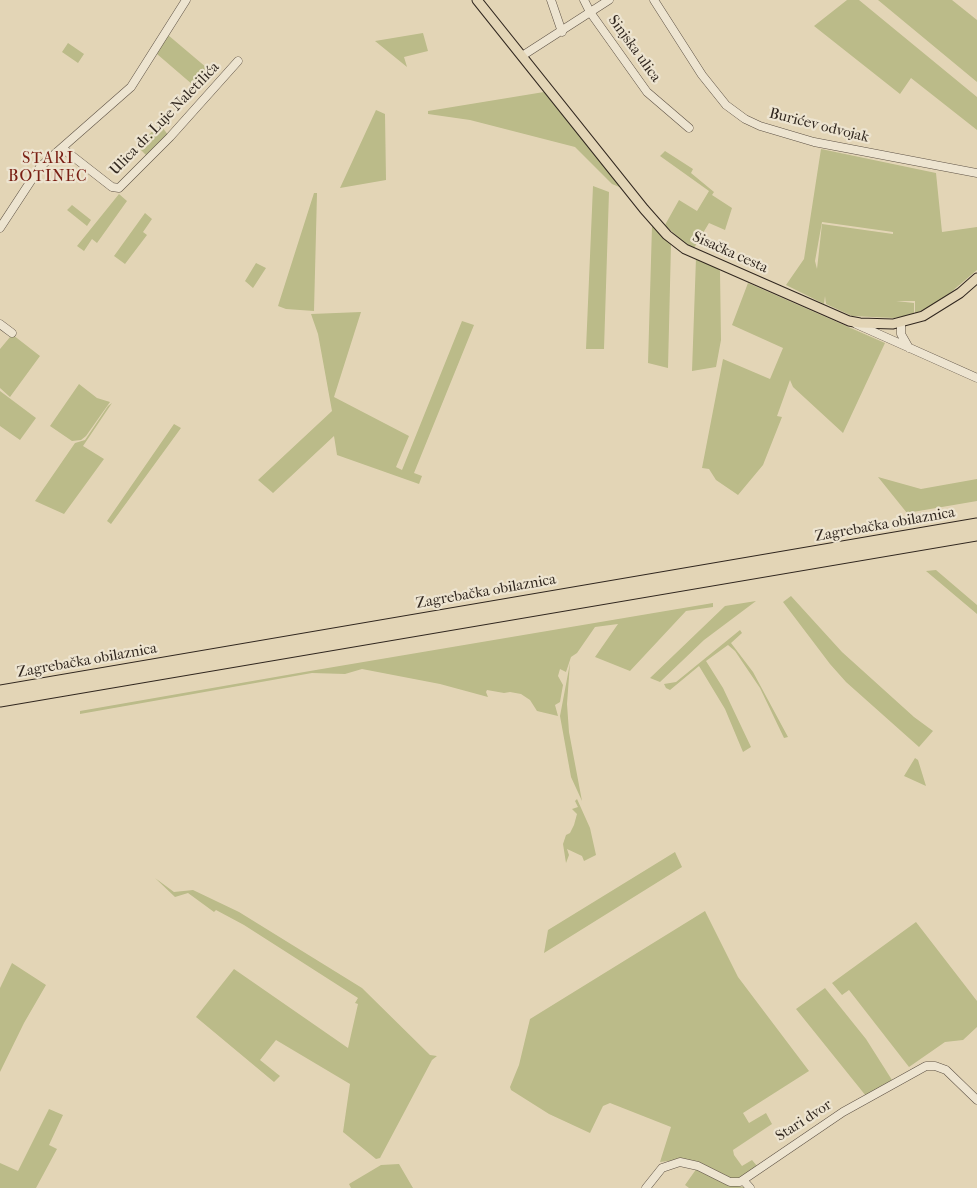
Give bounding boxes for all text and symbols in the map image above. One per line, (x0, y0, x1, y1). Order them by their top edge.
street label: Sinjska ulica (604, 12, 664, 86)
street label: Ulica dr. Luje Naletilića (106, 59, 224, 179)
street label: Burićev odvojak (767, 105, 871, 147)
district label: STARI BOTINEC (7, 149, 89, 187)
street label: Sisačka cesta (689, 228, 771, 278)
street label: Zagrebačka obilaznica (813, 504, 957, 546)
street label: Zagrebačka obilaznica (414, 571, 558, 613)
street label: Zagrebačka obilaznica (15, 640, 159, 682)
street label: Stari dvor (773, 1096, 835, 1146)

